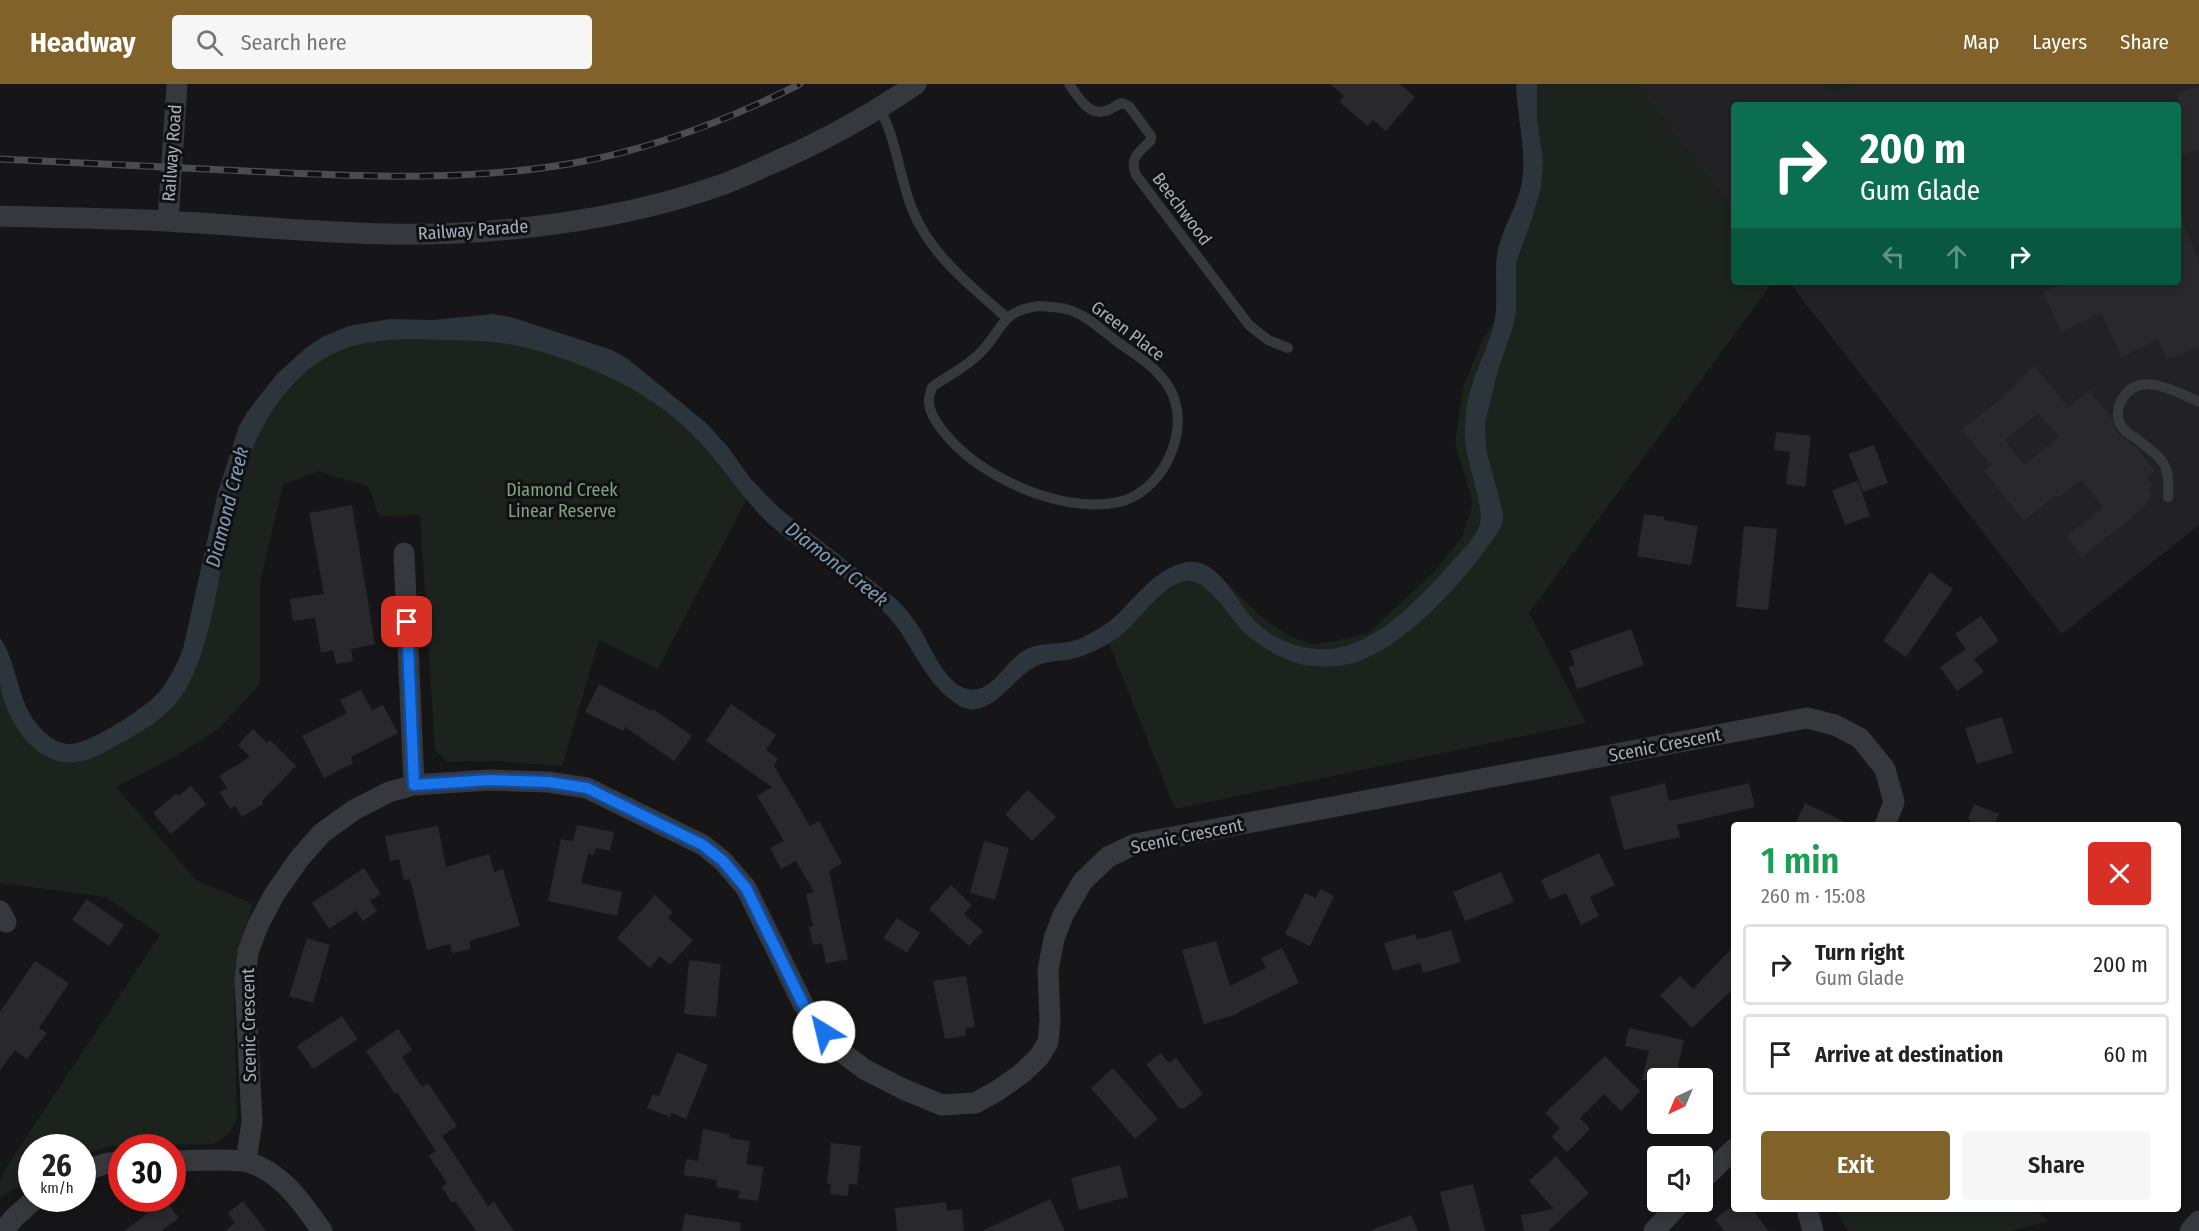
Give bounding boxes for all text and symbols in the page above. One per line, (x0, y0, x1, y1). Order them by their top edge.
search box (172, 15, 592, 69)
text: Headway (30, 26, 136, 59)
icon: search (193, 26, 226, 59)
text: Search here (241, 29, 347, 56)
text: Map (1963, 29, 1999, 55)
text: Layers (2032, 29, 2087, 55)
text: Share (2120, 29, 2169, 55)
street label: Railway Road (158, 104, 186, 202)
text: 200 m (1860, 124, 1966, 174)
icon: right (1761, 126, 1839, 204)
street label: Beechwood (1148, 168, 1216, 250)
text: Gum Glade (1860, 175, 1980, 207)
street label: Railway Parade (417, 215, 529, 245)
icon: left (1877, 240, 1910, 273)
icon: ahead (1940, 240, 1973, 273)
icon: right (2003, 240, 2036, 273)
street label: Green Place (1087, 296, 1169, 366)
water label: Diamond Creek (200, 444, 254, 570)
park label: Diamond Creek Linear Reserve (506, 479, 618, 522)
water label: Diamond Creek (781, 517, 893, 612)
pin (381, 596, 432, 647)
icon: arrive (390, 605, 423, 638)
street label: Scenic Crescent (1607, 723, 1723, 767)
street label: Scenic Crescent (1129, 813, 1245, 859)
text: 1 min (1761, 839, 1839, 883)
button: close (2088, 842, 2151, 905)
text: 260 m · 15:08 (1761, 884, 1866, 908)
text: Turn right (1815, 939, 1904, 966)
icon: right (1764, 948, 1797, 981)
text: 200 m (2093, 951, 2148, 978)
text: Gum Glade (1815, 966, 1904, 990)
street label: Scenic Crescent (237, 968, 261, 1082)
position arrow (792, 1000, 856, 1064)
icon: arrive (1764, 1038, 1797, 1071)
text: Arrive at destination (1815, 1041, 2003, 1068)
text: 60 m (2104, 1041, 2148, 1068)
north arrow (1647, 1068, 1713, 1134)
map controls (1647, 1068, 1713, 1212)
button: Exit (1761, 1131, 1950, 1200)
button: Share (1962, 1131, 2151, 1200)
speed limit sign: 30 (108, 1134, 186, 1212)
button: sound (1647, 1146, 1713, 1212)
text: 26 (42, 1148, 72, 1184)
text: km/h (40, 1179, 74, 1197)

